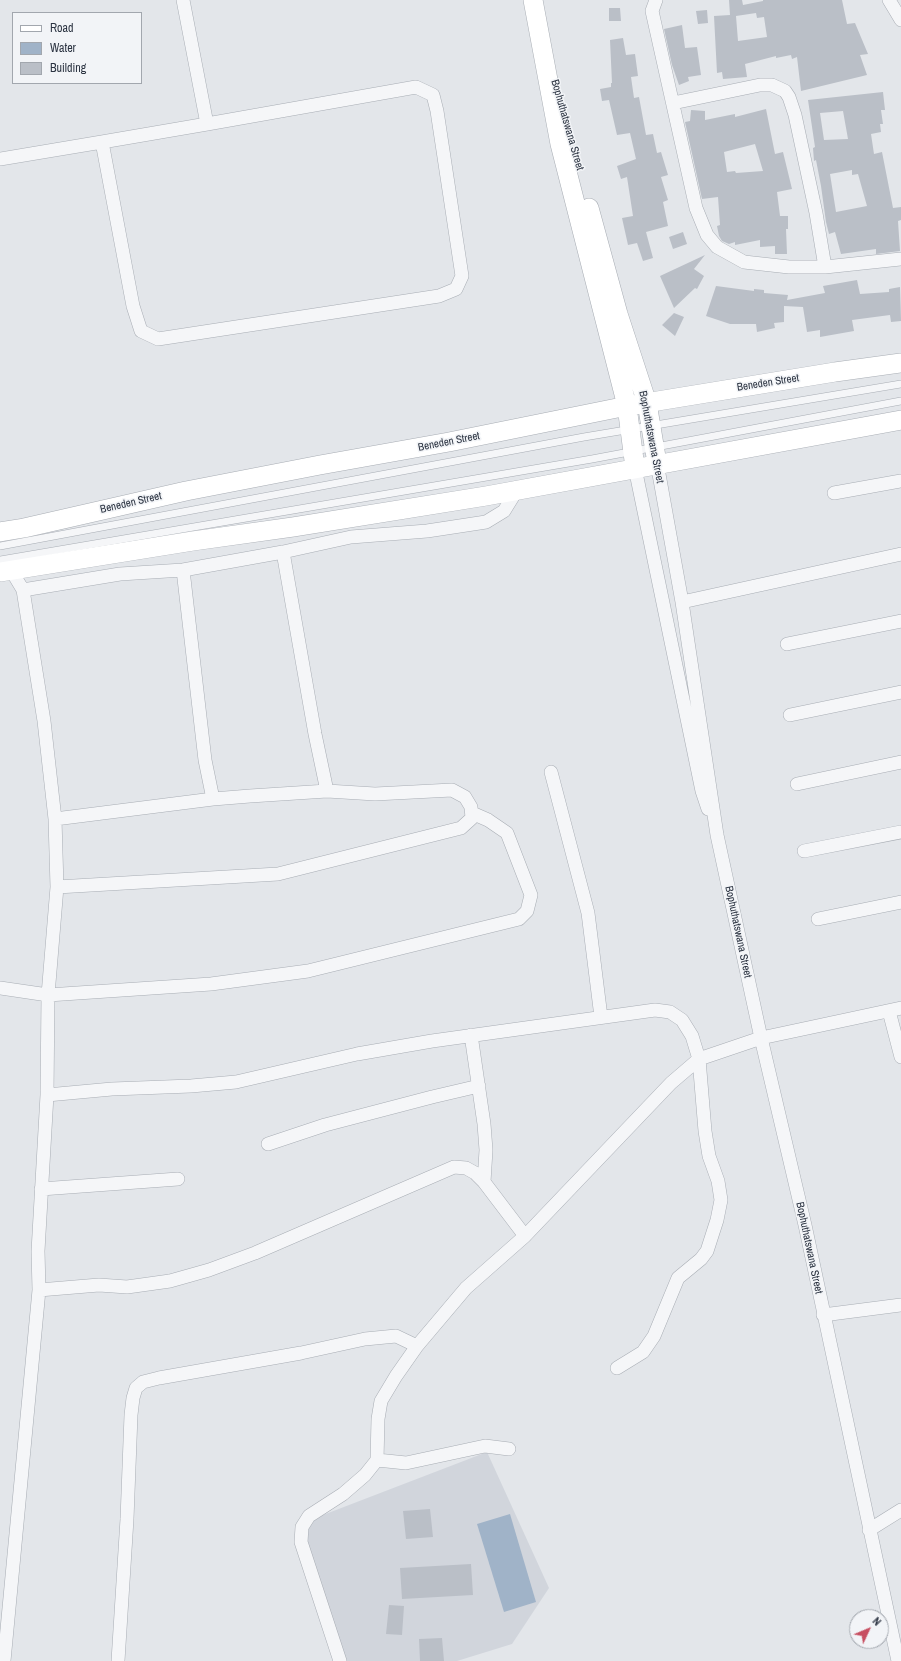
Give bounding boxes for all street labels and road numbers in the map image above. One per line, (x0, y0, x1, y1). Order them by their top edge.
street label: Bophuthatswana Street (548, 78, 586, 172)
street label: Beneden Street (736, 372, 800, 394)
street label: Bophuthatswana Street (636, 390, 666, 484)
street label: Beneden Street (417, 430, 481, 454)
street label: Beneden Street (99, 490, 163, 516)
street label: Bophuthatswana Street (722, 885, 754, 979)
street label: Bophuthatswana Street (793, 1201, 825, 1295)

